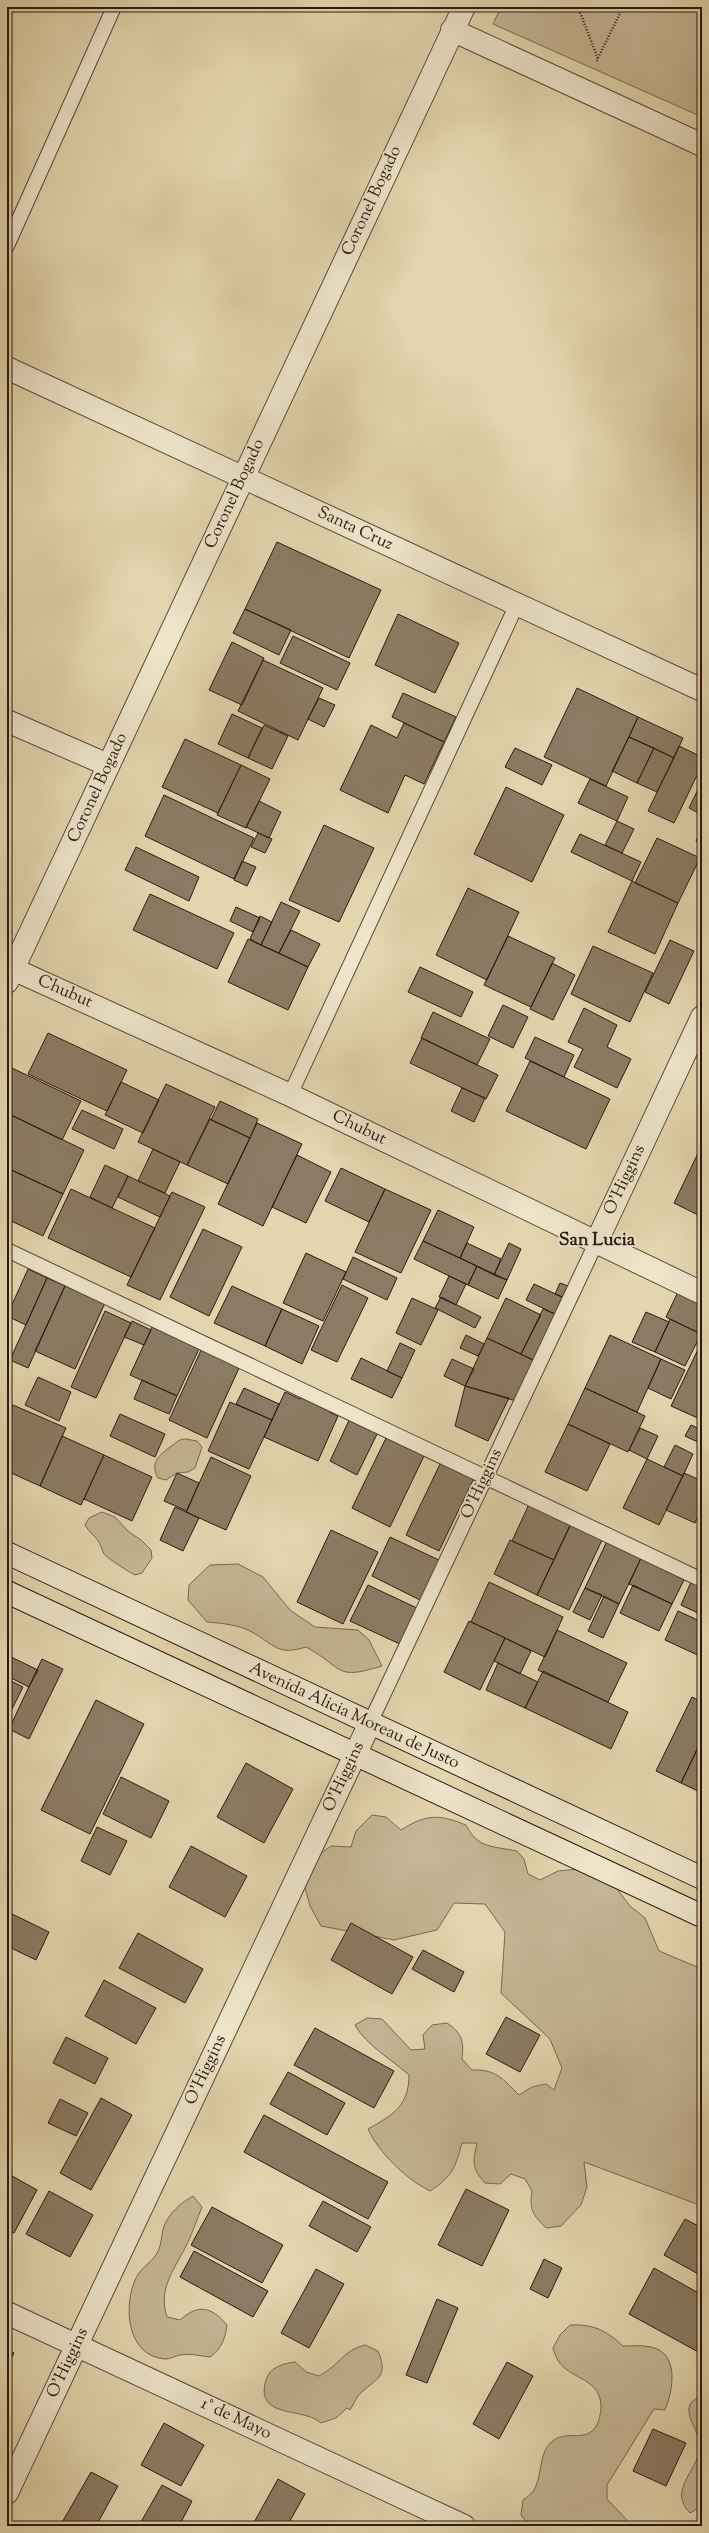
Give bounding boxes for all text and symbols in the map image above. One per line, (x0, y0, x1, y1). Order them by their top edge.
street label: Coronel Bogado (336, 142, 408, 260)
street label: Coronel Bogado (199, 435, 271, 553)
street label: Santa Cruz (313, 501, 397, 557)
street label: Coronel Bogado (62, 729, 134, 847)
street label: Chubut (34, 969, 97, 1015)
street label: Chubut (328, 1104, 391, 1152)
street label: O'Higgins (598, 1141, 652, 1219)
district label: San Lucia (559, 1228, 636, 1254)
street label: O'Higgins (455, 1445, 509, 1523)
street label: Avenida Alicia Moreau de Justo (245, 1657, 463, 1775)
street label: O'Higgins (317, 1738, 371, 1816)
street label: O'Higgins (179, 2031, 233, 2109)
street label: O'Higgins (41, 2324, 95, 2402)
street label: 1° de Mayo (197, 2392, 275, 2446)

